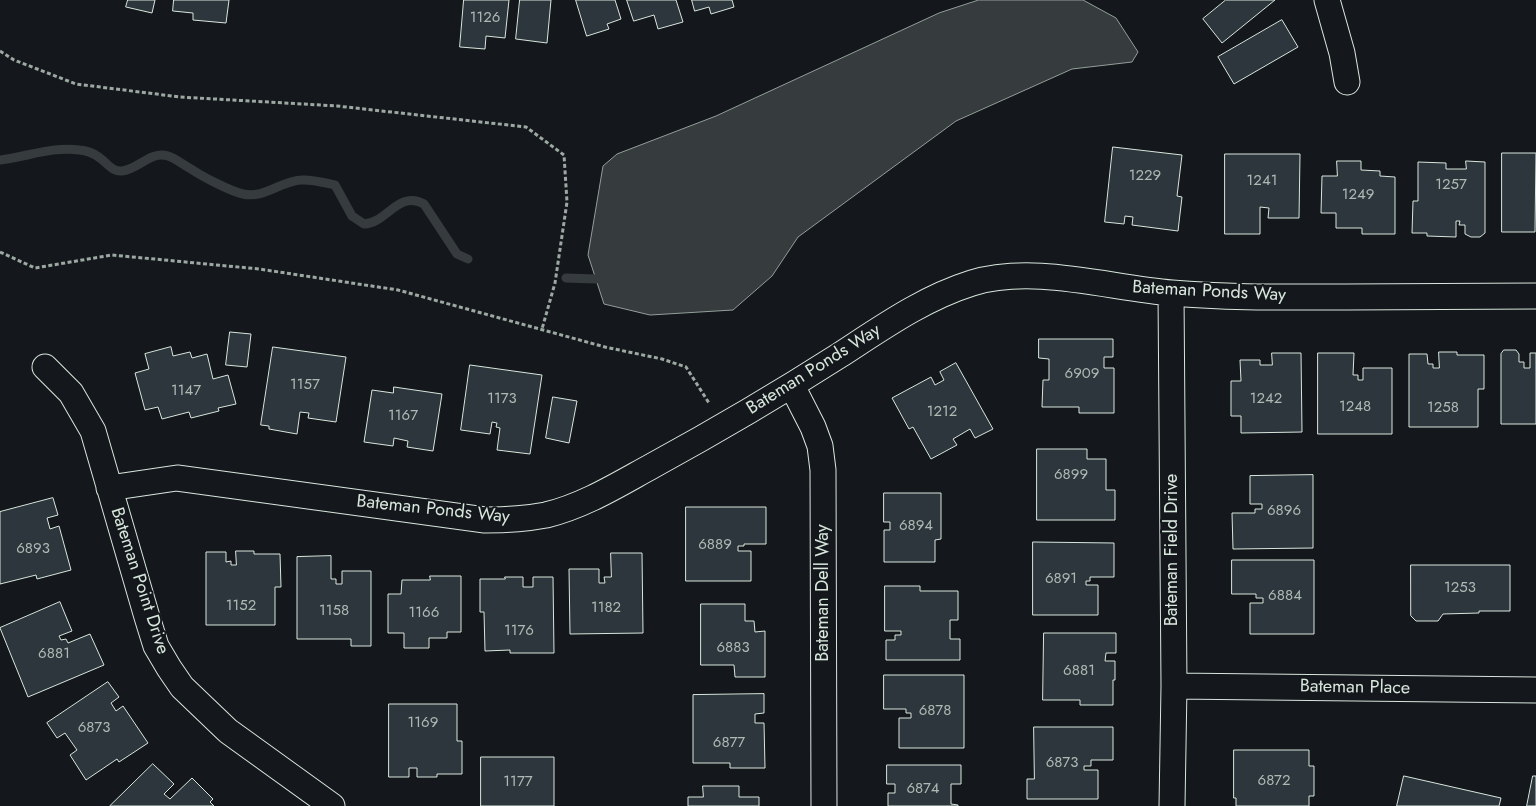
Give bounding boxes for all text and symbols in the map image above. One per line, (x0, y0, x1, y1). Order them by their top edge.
house number: 1126 (470, 9, 500, 27)
house number: 1229 (1129, 167, 1161, 185)
house number: 1241 (1247, 172, 1277, 190)
house number: 1257 (1435, 176, 1467, 194)
house number: 1249 (1342, 186, 1374, 204)
street label: Bateman Ponds Way (1132, 277, 1286, 307)
street label: Bateman Ponds Way (743, 320, 885, 420)
house number: 6909 (1065, 365, 1099, 383)
house number: 1157 (290, 376, 320, 394)
house number: 1147 (171, 382, 201, 400)
house number: 1173 (487, 390, 517, 408)
house number: 1242 (1250, 390, 1282, 408)
house number: 1248 (1339, 398, 1371, 416)
house number: 1258 (1427, 399, 1459, 417)
house number: 1212 (927, 403, 957, 421)
house number: 1167 (388, 407, 418, 425)
house number: 6899 (1054, 466, 1088, 484)
street label: Bateman Field Drive (1162, 474, 1184, 626)
street label: Bateman Ponds Way (355, 491, 511, 529)
house number: 6896 (1267, 502, 1301, 520)
street label: Bateman Point Drive (105, 505, 173, 657)
house number: 6894 (899, 517, 933, 535)
street label: Bateman Dell Way (813, 524, 835, 662)
house number: 6889 (698, 536, 732, 554)
house number: 6893 (16, 540, 50, 558)
house number: 6891 (1045, 570, 1077, 588)
house number: 1253 (1444, 579, 1476, 597)
house number: 6884 (1268, 587, 1302, 605)
house number: 1152 (226, 597, 256, 615)
house number: 1182 (591, 599, 621, 617)
house number: 1158 (319, 602, 349, 620)
house number: 1166 (409, 604, 439, 622)
house number: 1176 (504, 622, 534, 640)
house number: 6883 (716, 639, 750, 657)
house number: 6881 (38, 645, 70, 663)
house number: 6881 (1063, 662, 1095, 680)
street label: Bateman Place (1300, 676, 1410, 700)
house number: 6878 (919, 702, 951, 720)
house number: 1169 (408, 714, 438, 732)
house number: 6873 (78, 719, 110, 737)
house number: 6877 (713, 734, 745, 752)
house number: 6873 (1046, 754, 1078, 772)
house number: 6872 (1257, 772, 1291, 790)
house number: 1177 (503, 773, 533, 791)
house number: 6874 (906, 780, 940, 798)

